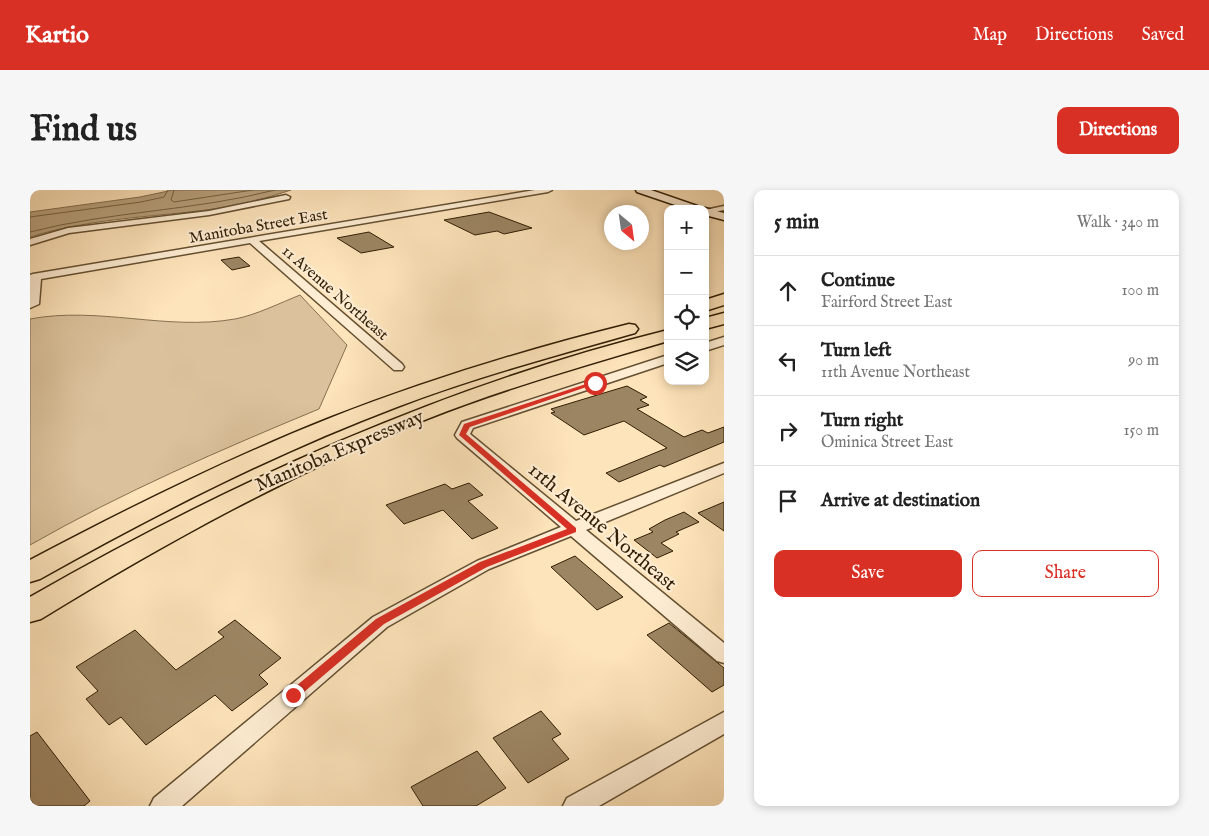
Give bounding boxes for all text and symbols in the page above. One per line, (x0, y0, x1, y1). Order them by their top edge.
text: Kartio (25, 20, 89, 51)
text: Map (973, 24, 1007, 47)
text: Directions (1035, 24, 1113, 47)
text: Saved (1141, 24, 1184, 47)
button: Directions (1057, 107, 1179, 154)
text: Find us (30, 108, 137, 153)
street label: Manitoba Street East (188, 205, 330, 249)
north arrow (604, 205, 649, 250)
map controls (664, 205, 709, 385)
button: + (664, 205, 709, 250)
text: 5 min (774, 209, 819, 236)
text: Walk · 340 m (1077, 213, 1159, 233)
street label: 11 Avenue Northeast (277, 242, 393, 346)
button: − (664, 250, 709, 295)
text: Continue (821, 269, 895, 293)
icon: ahead (774, 277, 802, 305)
text: 100 m (1122, 281, 1159, 301)
text: Fairford Street East (821, 293, 953, 313)
button: locate (664, 295, 709, 340)
text: Turn left (821, 339, 892, 363)
button: layers (664, 340, 709, 385)
icon: left (774, 347, 802, 375)
text: 90 m (1128, 351, 1159, 371)
text: 11th Avenue Northeast (821, 363, 970, 383)
route start (584, 372, 607, 395)
street label: Manitoba Expressway (251, 404, 428, 498)
text: Turn right (821, 409, 903, 433)
icon: right (774, 417, 802, 445)
text: 150 m (1124, 421, 1159, 441)
text: Ominica Street East (821, 433, 953, 453)
street label: 11th Avenue Northeast (523, 458, 682, 597)
icon: arrive (774, 487, 802, 515)
text: Arrive at destination (821, 489, 980, 513)
button: Save (774, 550, 962, 597)
button: Share (972, 550, 1159, 597)
route end (282, 684, 305, 707)

